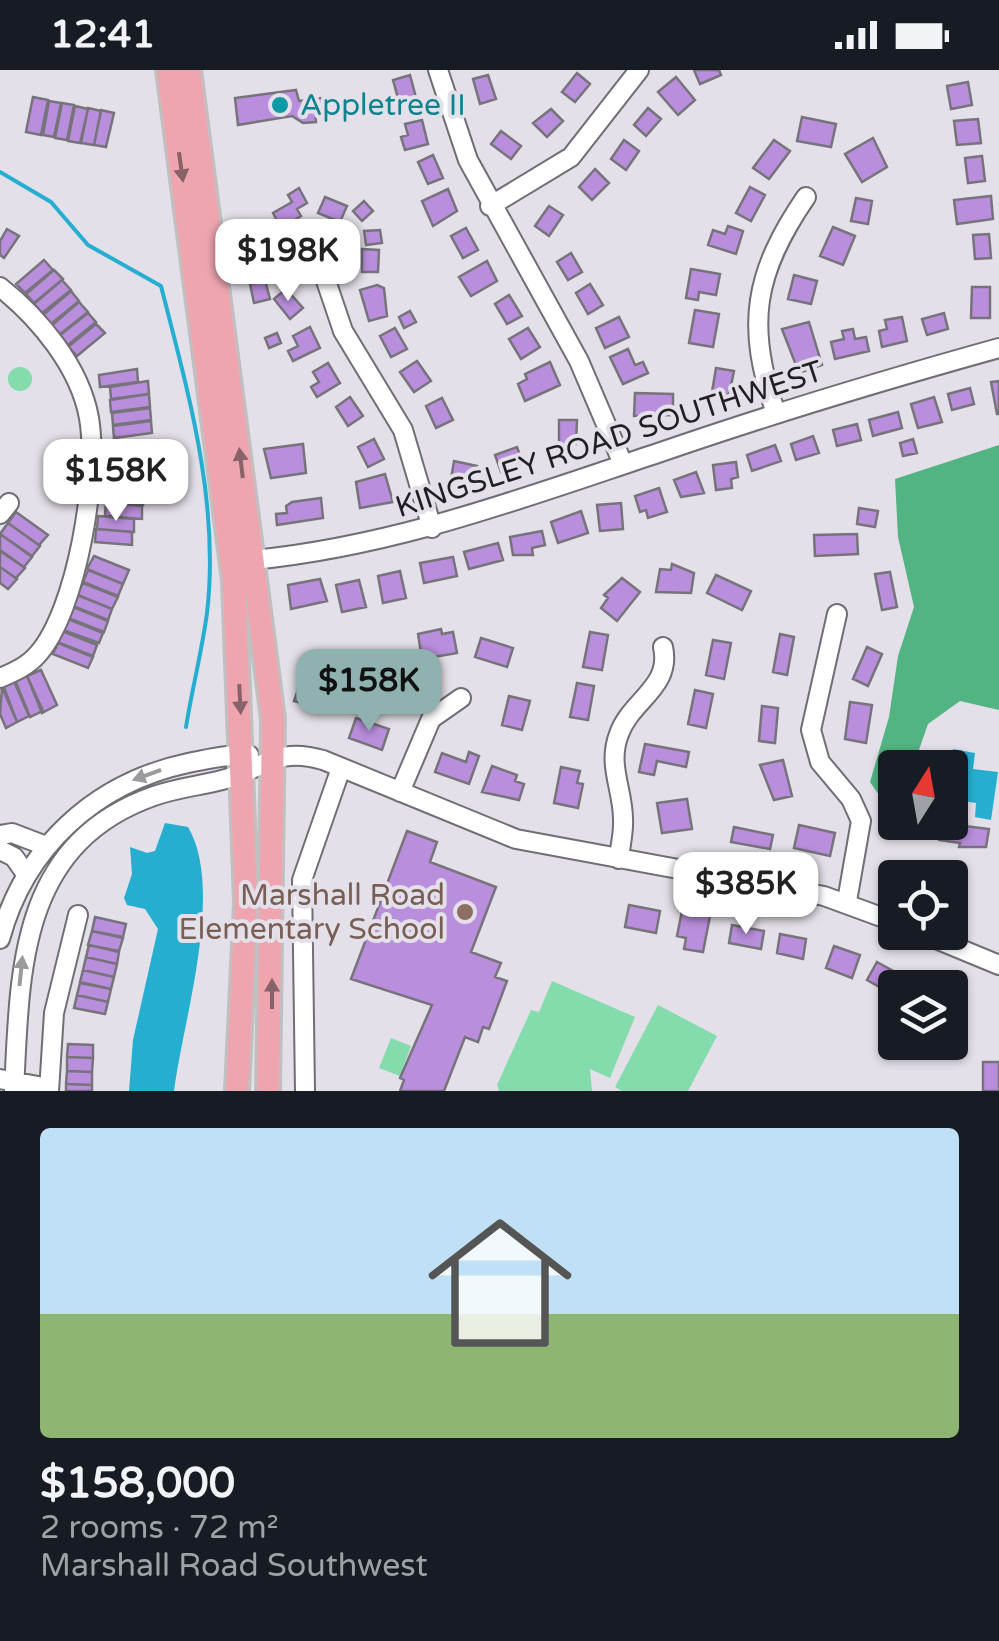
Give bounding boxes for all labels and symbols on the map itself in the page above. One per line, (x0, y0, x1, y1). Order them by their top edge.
place label: Appletree II (300, 87, 466, 124)
marker: Appletree II (269, 94, 291, 116)
one-way arrow (173, 151, 189, 183)
pin: $198K (218, 219, 358, 304)
street label: KINGSLEY ROAD SOUTHWEST (391, 353, 827, 526)
pin: $158K (46, 439, 186, 524)
one-way arrow (233, 447, 249, 479)
pin: $158K (299, 649, 439, 734)
one-way arrow (232, 683, 248, 715)
north arrow (878, 750, 968, 840)
one-way arrow (132, 768, 162, 783)
pin: $385K (676, 852, 816, 937)
place label: Marshall Road Elementary School (179, 877, 445, 948)
marker: Marshall Road Elementary School (454, 901, 476, 923)
one-way arrow (13, 955, 29, 987)
one-way arrow (264, 977, 280, 1009)

